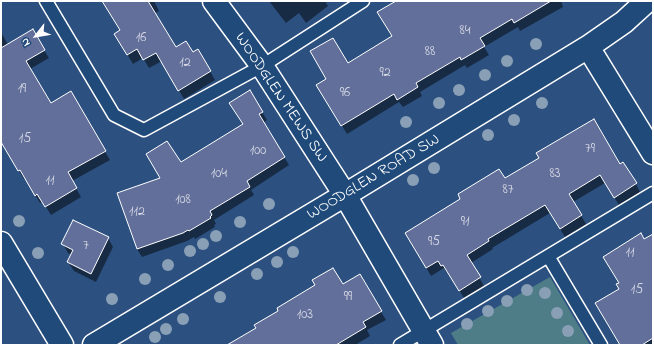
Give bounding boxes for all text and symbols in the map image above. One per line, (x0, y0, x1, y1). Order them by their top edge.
north arrow (16, 16, 56, 56)
house number: 84 (459, 24, 471, 40)
street label: WOODGLEN MEWS SW (230, 30, 330, 166)
house number: 16 (136, 31, 146, 47)
text: N (17, 35, 34, 49)
house number: 88 (425, 45, 435, 61)
house number: 12 (179, 56, 191, 72)
house number: 92 (379, 66, 391, 82)
house number: 19 (18, 82, 26, 98)
house number: 96 (340, 86, 350, 102)
street label: WOODGLEN ROAD SW (304, 131, 444, 225)
house number: 15 (19, 132, 31, 148)
house number: 79 (585, 142, 595, 158)
house number: 100 (250, 144, 266, 160)
house number: 104 (211, 167, 227, 183)
house number: 83 (549, 167, 561, 183)
house number: 11 (46, 174, 54, 190)
house number: 87 (502, 183, 514, 199)
house number: 108 (175, 193, 191, 209)
house number: 112 (129, 205, 145, 221)
house number: 91 (461, 215, 469, 231)
house number: 95 (428, 235, 440, 251)
house number: 7 (83, 239, 89, 255)
house number: 11 (626, 246, 634, 262)
house number: 15 (631, 283, 643, 299)
house number: 99 (344, 290, 352, 306)
house number: 103 (297, 308, 313, 324)

